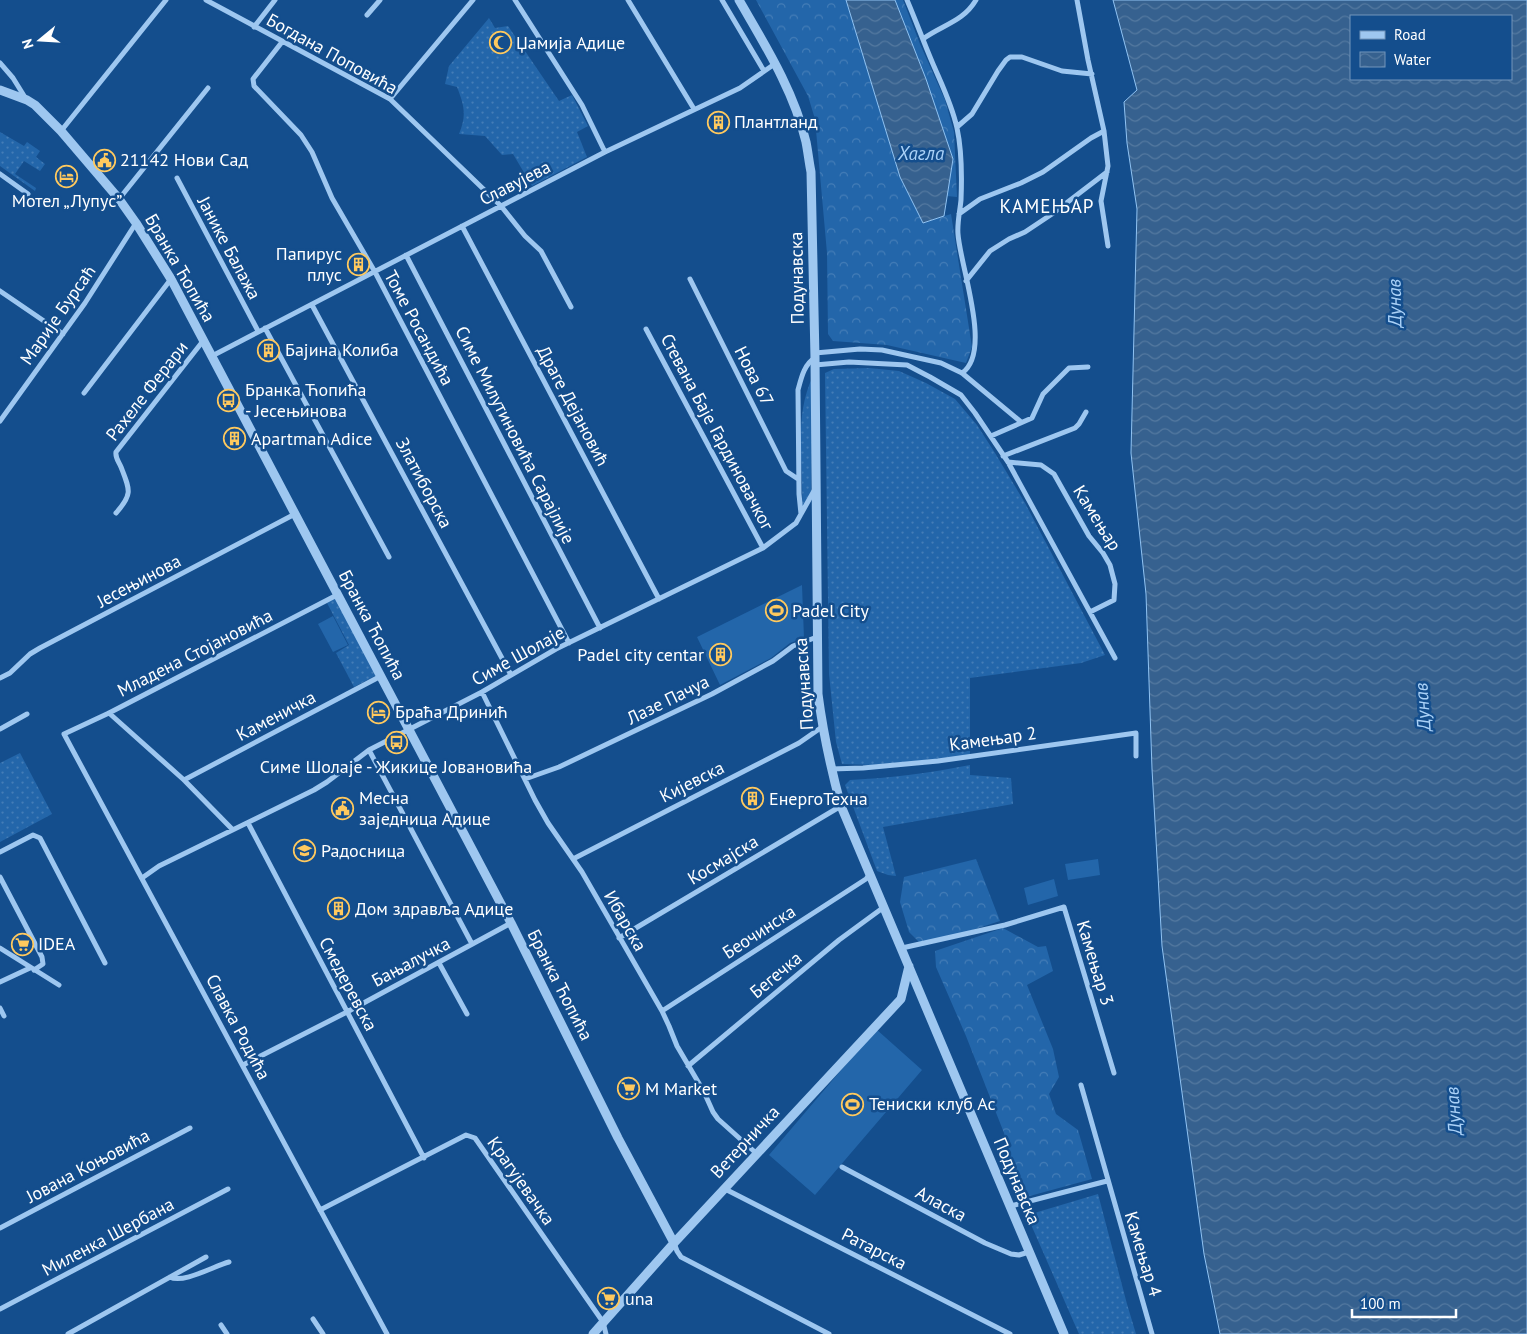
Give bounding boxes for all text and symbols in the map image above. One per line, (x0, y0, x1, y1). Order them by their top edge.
street label: Богдана Поповића (263, 8, 402, 99)
north arrow (15, 15, 65, 65)
legend (1350, 15, 1512, 80)
text: Road (1394, 25, 1426, 44)
mosque icon: Џамија Адице (488, 31, 512, 55)
place label: Џамија Адице (516, 31, 625, 54)
text: N (18, 37, 38, 51)
text: Water (1394, 50, 1431, 69)
building icon: Плантланд (706, 110, 730, 134)
place label: Плантланд (734, 110, 818, 133)
water label: Хагла (897, 141, 945, 165)
public building icon: 21142 Нови Сад (92, 148, 116, 172)
place label: 21142 Нови Сад (120, 148, 248, 171)
street label: Славујева (475, 155, 554, 210)
hotel icon: Мотел „Лупус” (55, 164, 79, 188)
place label: Мотел „Лупус” (12, 189, 122, 212)
street label: Јанике Балажа (192, 191, 266, 303)
district label: КАМЕЊАР (1000, 194, 1094, 218)
street label: Бранка Ћопића (140, 209, 221, 326)
street label: Подунавска (784, 231, 809, 325)
place label: Папирус плус (276, 242, 342, 286)
building icon: Папирус плус (346, 252, 370, 276)
street label: Марије Бурсаћ (15, 260, 100, 369)
street label: Томе Росандића (379, 266, 459, 389)
water label: Дунав (1382, 278, 1406, 329)
street label: Симе Милутиновића Сарајлије (450, 322, 581, 548)
street label: Стевана Баје Гардиновачког (656, 330, 779, 534)
street label: Рахеле Ферари (100, 336, 193, 445)
building icon: Бајина Колиба (257, 338, 281, 362)
place label: Бајина Колиба (285, 338, 399, 361)
street label: Драге Дејановић (532, 342, 615, 470)
street label: Нова 67 (730, 342, 779, 410)
place label: Бранка Ћопића - Јесењинова (245, 378, 366, 422)
bus stop icon: Бранка Ћопића - Јесењинова (217, 388, 241, 412)
building icon: Apartman Adice (223, 427, 247, 451)
place label: Apartman Adice (251, 427, 372, 450)
street label: Златиборска (391, 433, 458, 532)
street label: Камењар (1068, 481, 1127, 555)
street label: Јесењинова (92, 549, 185, 613)
street label: Бранка Ћопића (334, 566, 411, 684)
sports icon: Padel City (764, 599, 788, 623)
place label: Padel City (792, 599, 869, 622)
street label: Младена Стојановића (113, 604, 276, 702)
street label: Симе Шолаје (467, 621, 568, 691)
street label: Подунавска (789, 637, 818, 731)
place label: Padel city centar (577, 643, 704, 666)
building icon: Padel city centar (708, 643, 732, 667)
street label: Лазе Пачуа (622, 670, 713, 730)
water label: Дунав (1408, 682, 1436, 734)
street label: Каменичка (232, 685, 319, 746)
hotel icon: Браћа Дринић (367, 700, 391, 724)
place label: Браћа Дринић (395, 700, 508, 723)
street label: Камењар 2 (948, 721, 1038, 756)
bus stop icon: Симе Шолаје - Жикице Јовановића (384, 730, 408, 754)
place label: Симе Шолаје - Жикице Јовановића (260, 755, 532, 778)
street label: Кијевска (656, 756, 728, 808)
place label: Месна заједница Адице (359, 786, 491, 830)
building icon: ЕнергоТехна (741, 787, 765, 811)
place label: ЕнергоТехна (769, 787, 868, 810)
public building icon: Месна заједница Адице (331, 796, 355, 820)
street label: Космајска (683, 829, 762, 890)
school or university icon: Радосница (293, 839, 317, 863)
place label: Радосница (321, 839, 405, 862)
street label: Ибарска (599, 886, 652, 955)
building icon: Дом здравља Адице (327, 897, 351, 921)
place label: Дом здравља Адице (355, 897, 513, 920)
street label: Беочинска (718, 899, 800, 964)
street label: Камењар 3 (1072, 918, 1119, 1008)
street label: Бранка Ћопића (523, 925, 598, 1044)
street label: Бањалучка (368, 931, 454, 992)
supermarket icon: IDEA (10, 932, 34, 956)
place label: IDEA (38, 932, 76, 955)
street label: Смедеревска (314, 933, 383, 1035)
street label: Бегечка (745, 946, 806, 1003)
street label: Славка Родића (201, 970, 276, 1084)
supermarket icon: M Market (617, 1077, 641, 1101)
place label: M Market (645, 1077, 717, 1100)
water label: Дунав (1439, 1086, 1467, 1138)
sports icon: Тениски клуб Ас (841, 1092, 865, 1116)
place label: Тениски клуб Ас (869, 1092, 996, 1115)
street label: Ветерничка (705, 1100, 784, 1183)
street label: Јована Коњовића (21, 1123, 153, 1208)
street label: Крагујевачка (482, 1132, 560, 1229)
street label: Подунавска (989, 1134, 1046, 1228)
street label: Аласка (912, 1181, 971, 1226)
street label: Миленка Шербана (38, 1192, 178, 1281)
street label: Камењар 4 (1120, 1209, 1167, 1299)
street label: Ратарска (838, 1222, 911, 1275)
scale bar (1352, 1286, 1456, 1318)
supermarket icon: una (597, 1287, 621, 1311)
place label: una (625, 1287, 653, 1310)
text: 100 m (1360, 1294, 1401, 1313)

